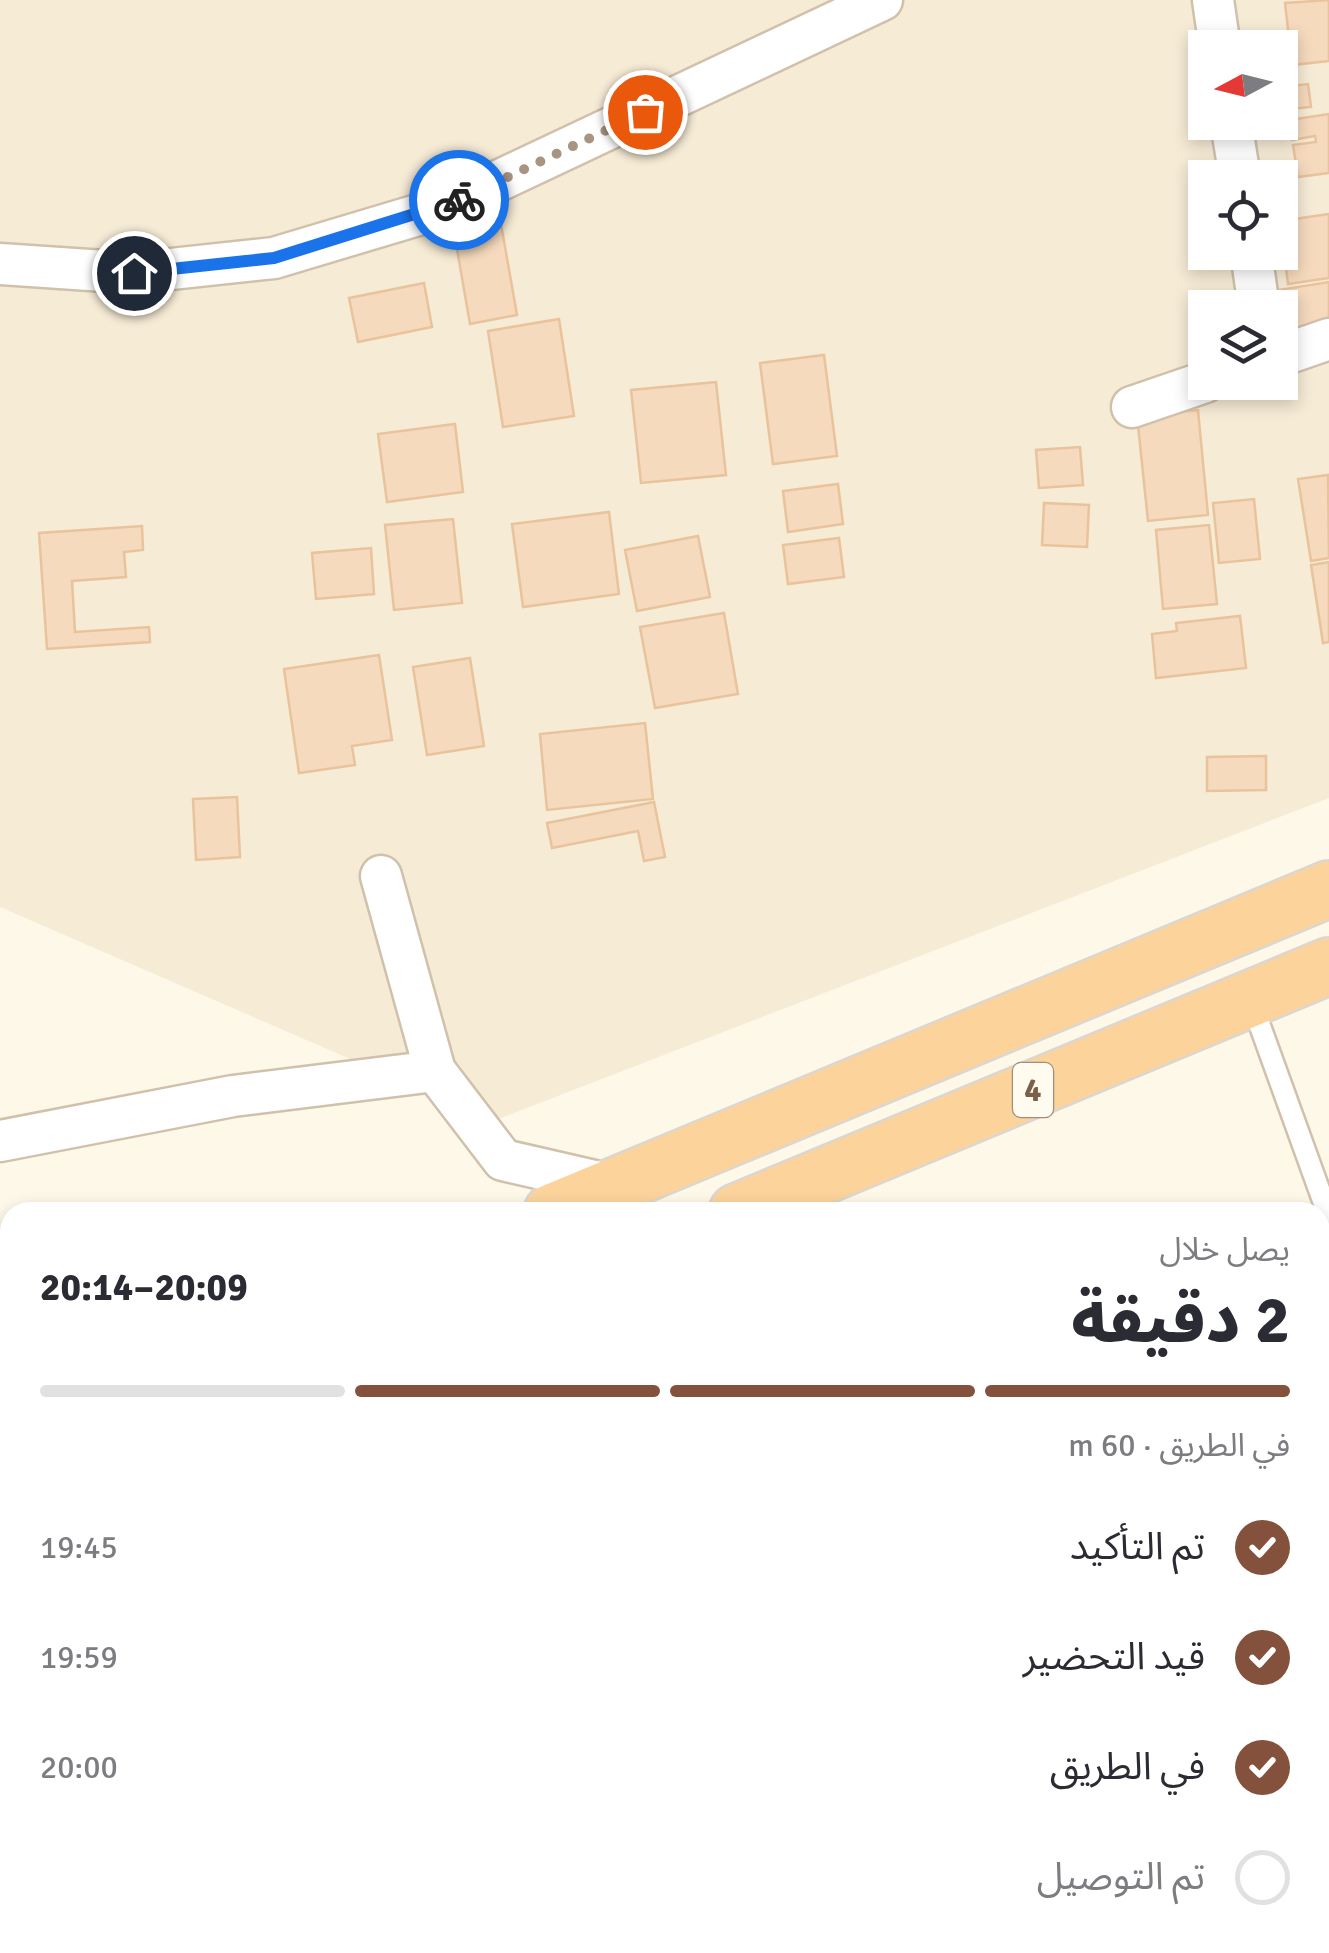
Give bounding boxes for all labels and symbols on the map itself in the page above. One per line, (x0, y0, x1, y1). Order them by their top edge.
north arrow (1188, 30, 1298, 140)
pin (603, 70, 688, 155)
courier (409, 150, 509, 250)
pin (92, 231, 177, 316)
road number: 4 (1013, 1063, 1053, 1117)

